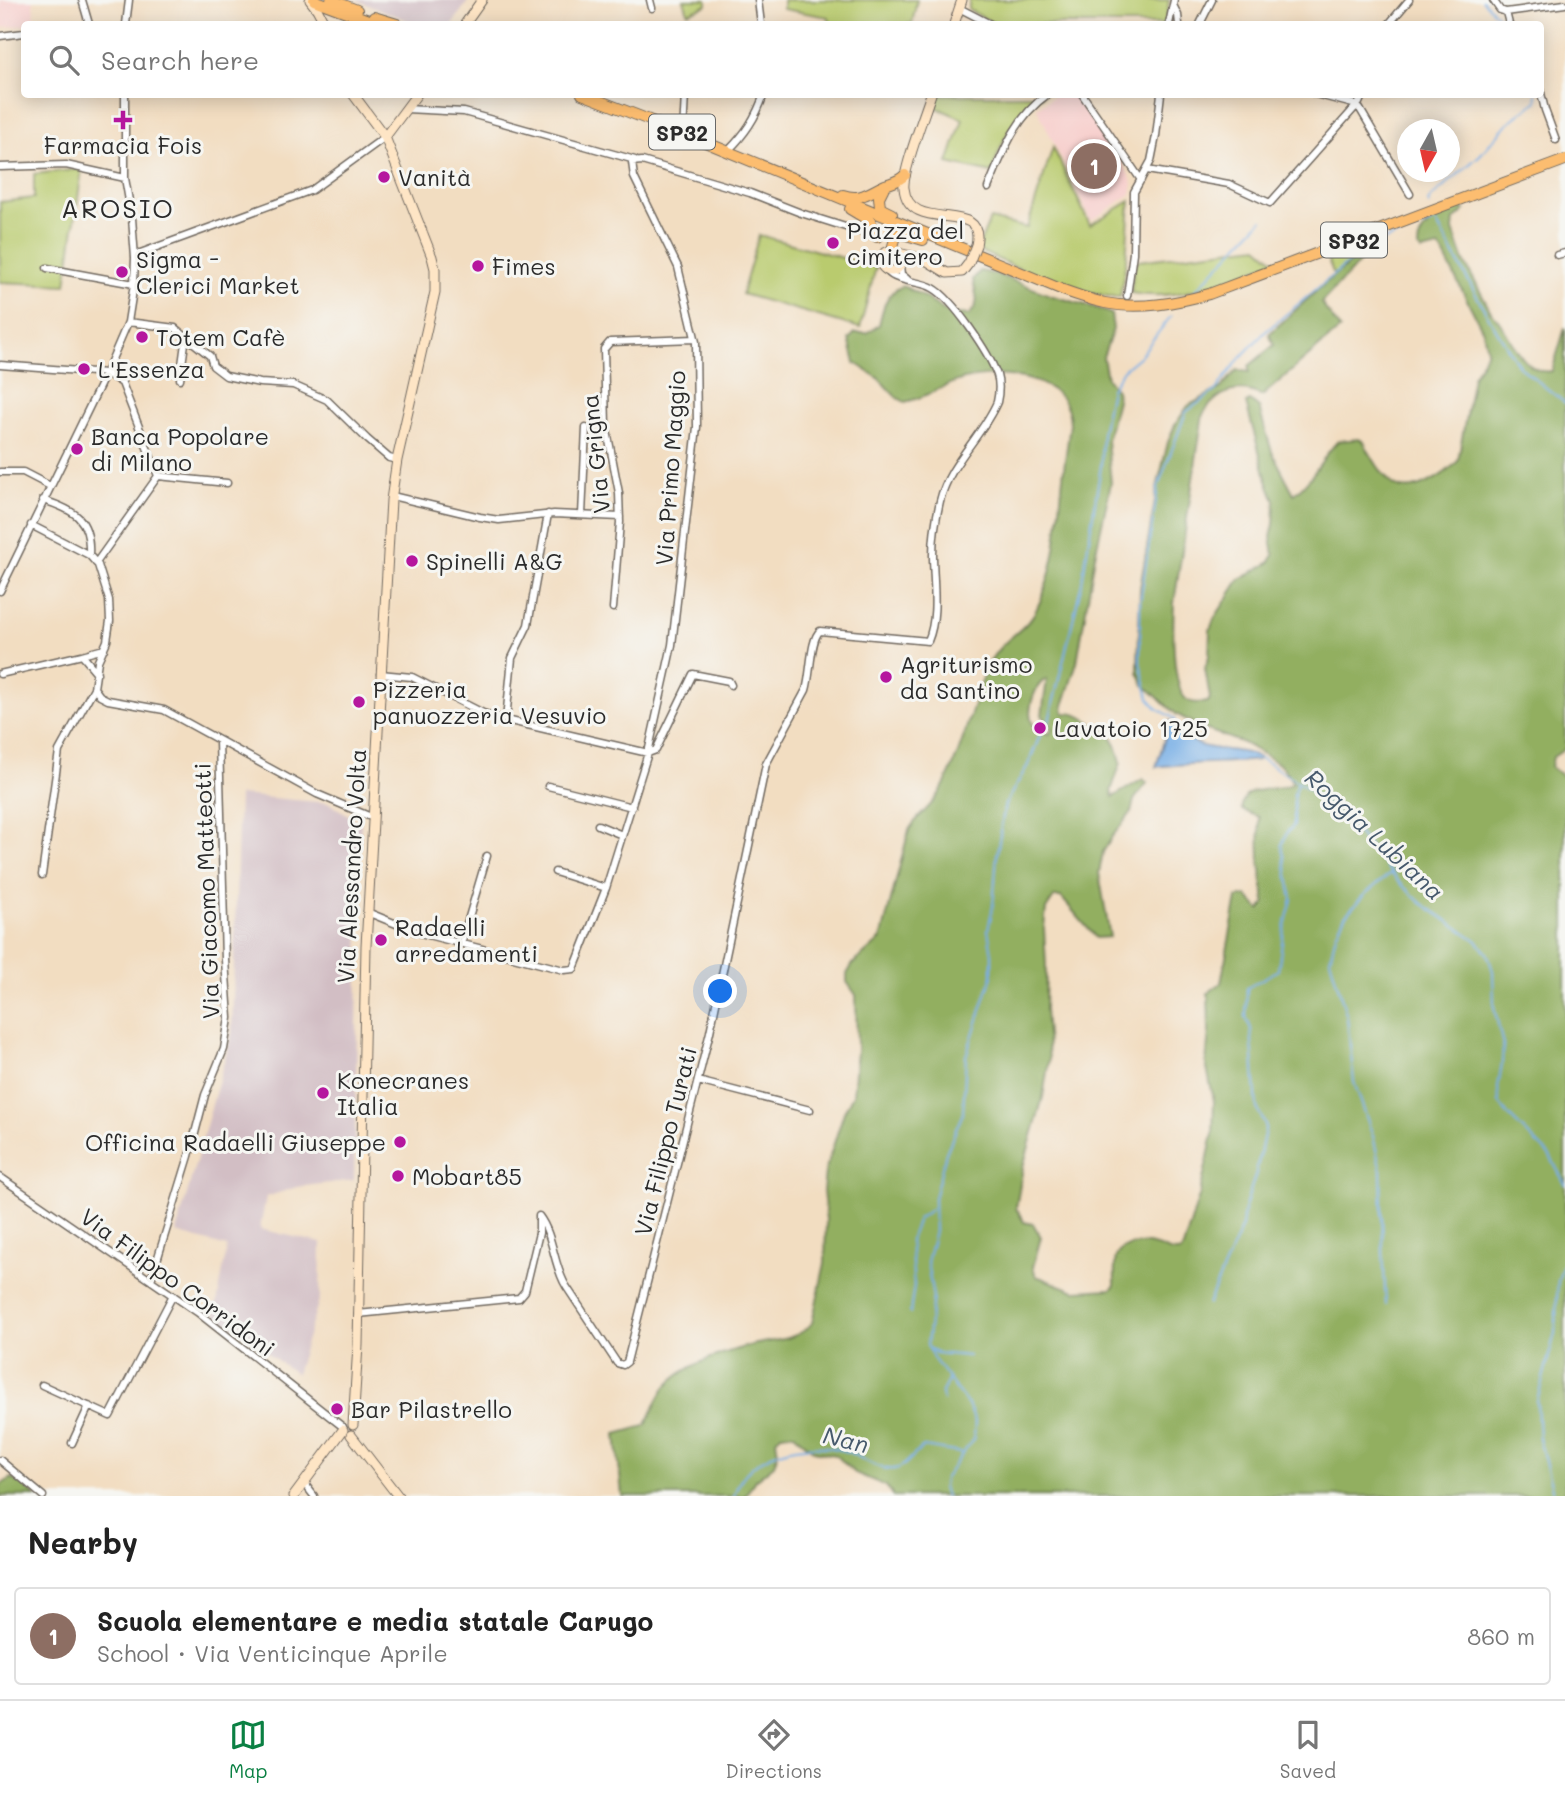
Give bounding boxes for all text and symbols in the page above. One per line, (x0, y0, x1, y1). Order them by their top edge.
search box (21, 21, 1544, 98)
icon: search (45, 41, 83, 79)
text: Search here (101, 43, 259, 77)
marker: Farmacia Fois (115, 112, 131, 128)
road number: SP32 (649, 114, 715, 150)
north arrow (1397, 119, 1460, 182)
place label: Farmacia Fois (44, 130, 202, 160)
pin: 1 (1071, 140, 1117, 192)
place label: Vanità (398, 162, 471, 192)
marker: Vanità (376, 169, 392, 185)
district label: AROSIO (61, 191, 175, 225)
place label: Piazza del cimitero (847, 215, 964, 271)
road number: SP32 (1321, 222, 1387, 258)
marker: Piazza del cimitero (825, 235, 841, 251)
place label: Sigma - Clerici Market (136, 244, 300, 300)
place label: Fimes (492, 251, 556, 281)
marker: Fimes (470, 258, 486, 274)
marker: Sigma - Clerici Market (114, 264, 130, 280)
place label: Totem Cafè (156, 322, 286, 352)
marker: Totem Cafè (134, 329, 150, 345)
place label: L'Essenza (98, 354, 205, 384)
marker: L'Essenza (76, 361, 92, 377)
street label: Via Primo Maggio (648, 369, 692, 567)
street label: Via Grigna (574, 393, 616, 515)
place label: Banca Popolare di Milano (91, 421, 269, 477)
marker: Banca Popolare di Milano (69, 441, 85, 457)
place label: Spinelli A&G (426, 546, 563, 576)
marker: Spinelli A&G (404, 553, 420, 569)
place label: Agriturismo da Santino (900, 649, 1032, 705)
marker: Agriturismo da Santino (878, 669, 894, 685)
place label: Pizzeria panuozzeria Vesuvio (373, 674, 606, 730)
marker: Pizzeria panuozzeria Vesuvio (351, 694, 367, 710)
place label: Lavatoio 1725 (1054, 713, 1208, 743)
marker: Lavatoio 1725 (1032, 720, 1048, 736)
street label: Via Alessandro Volta (330, 748, 372, 984)
street label: Via Giacomo Matteotti (187, 762, 225, 1020)
water label: Roggia Lubiana (1299, 762, 1451, 906)
place label: Radaelli arredamenti (395, 912, 538, 968)
marker: Radaelli arredamenti (373, 932, 389, 948)
your location (703, 974, 737, 1008)
street label: Via Filippo Turati (627, 1043, 703, 1239)
place label: Konecranes Italia (337, 1065, 469, 1121)
marker: Konecranes Italia (315, 1085, 331, 1101)
place label: Officina Radaelli Giuseppe (85, 1127, 386, 1157)
marker: Officina Radaelli Giuseppe (392, 1134, 408, 1150)
place label: Mobart85 (412, 1161, 522, 1191)
marker: Mobart85 (390, 1168, 406, 1184)
street label: Via Filippo Corridoni (75, 1201, 281, 1363)
place label: Bar Pilastrello (351, 1394, 512, 1424)
marker: Bar Pilastrello (329, 1401, 345, 1417)
water label: Nan (820, 1419, 872, 1459)
text: Nearby (28, 1522, 138, 1562)
text: Scuola elementare e media statale Carugo (97, 1604, 653, 1638)
text: 1 (48, 1621, 58, 1651)
text: 860 m (1467, 1621, 1535, 1651)
text: School · Via Venticinque Aprile (97, 1638, 448, 1668)
tab: Map (229, 1716, 268, 1783)
tab: Directions (725, 1716, 822, 1783)
tab: Saved (1280, 1716, 1336, 1783)

